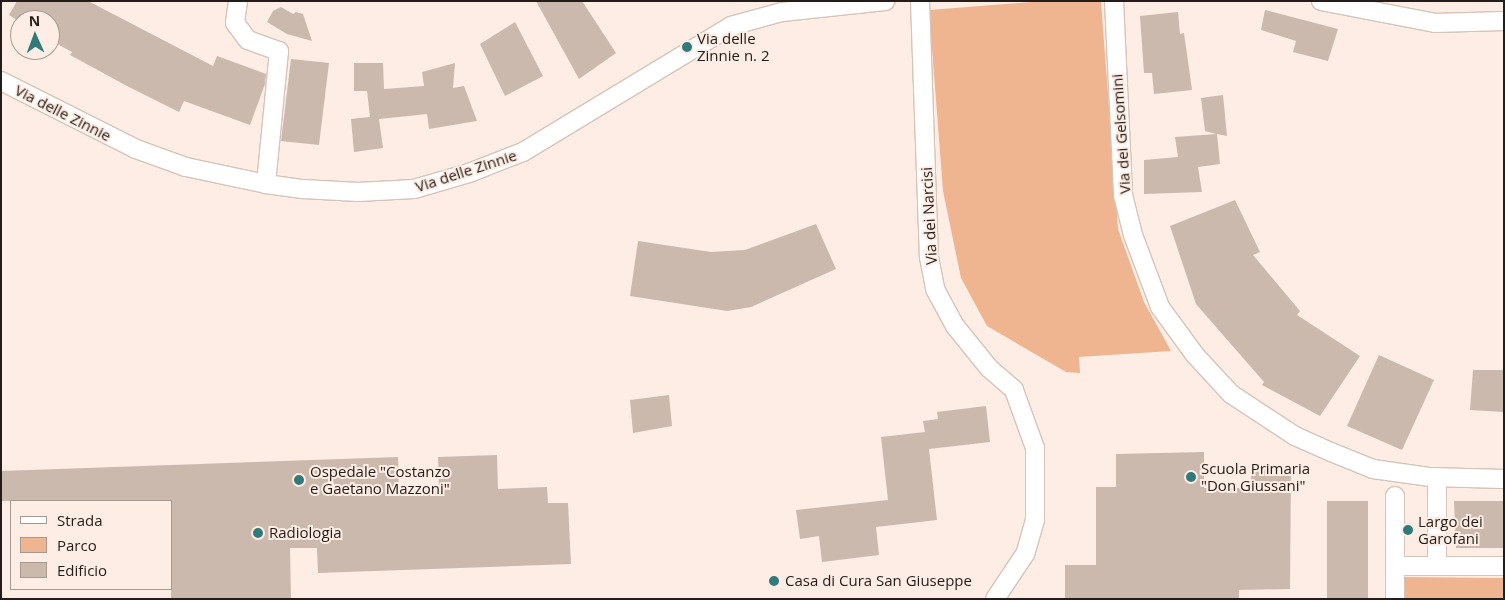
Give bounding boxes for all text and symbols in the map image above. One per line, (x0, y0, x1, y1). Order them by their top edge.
north arrow (10, 10, 60, 60)
text: N (28, 11, 41, 30)
place label: Via delle Zinnie n. 2 (697, 29, 769, 64)
marker: Via delle Zinnie n. 2 (681, 41, 693, 53)
street label: Via dei Gelsomini (1108, 73, 1134, 195)
street label: Via delle Zinnie (12, 81, 114, 145)
street label: Via delle Zinnie (413, 146, 519, 196)
street label: Via dei Narcisi (917, 167, 941, 265)
place label: Scuola Primaria "Don Giussani" (1201, 459, 1310, 494)
place label: Ospedale "Costanzo e Gaetano Mazzoni" (310, 462, 451, 497)
marker: Scuola Primaria "Don Giussani" (1185, 471, 1197, 483)
marker: Ospedale "Costanzo e Gaetano Mazzoni" (292, 473, 306, 487)
legend (10, 500, 172, 590)
text: Strada (57, 510, 103, 530)
place label: Largo dei Garofani (1418, 512, 1483, 547)
place label: Radiologia (269, 524, 342, 542)
marker: Largo dei Garofani (1402, 524, 1414, 536)
marker: Radiologia (251, 526, 265, 540)
text: Parco (57, 535, 97, 555)
text: Edificio (57, 560, 107, 580)
place label: Casa di Cura San Giuseppe (785, 572, 972, 590)
marker: Casa di Cura San Giuseppe (767, 574, 781, 588)

